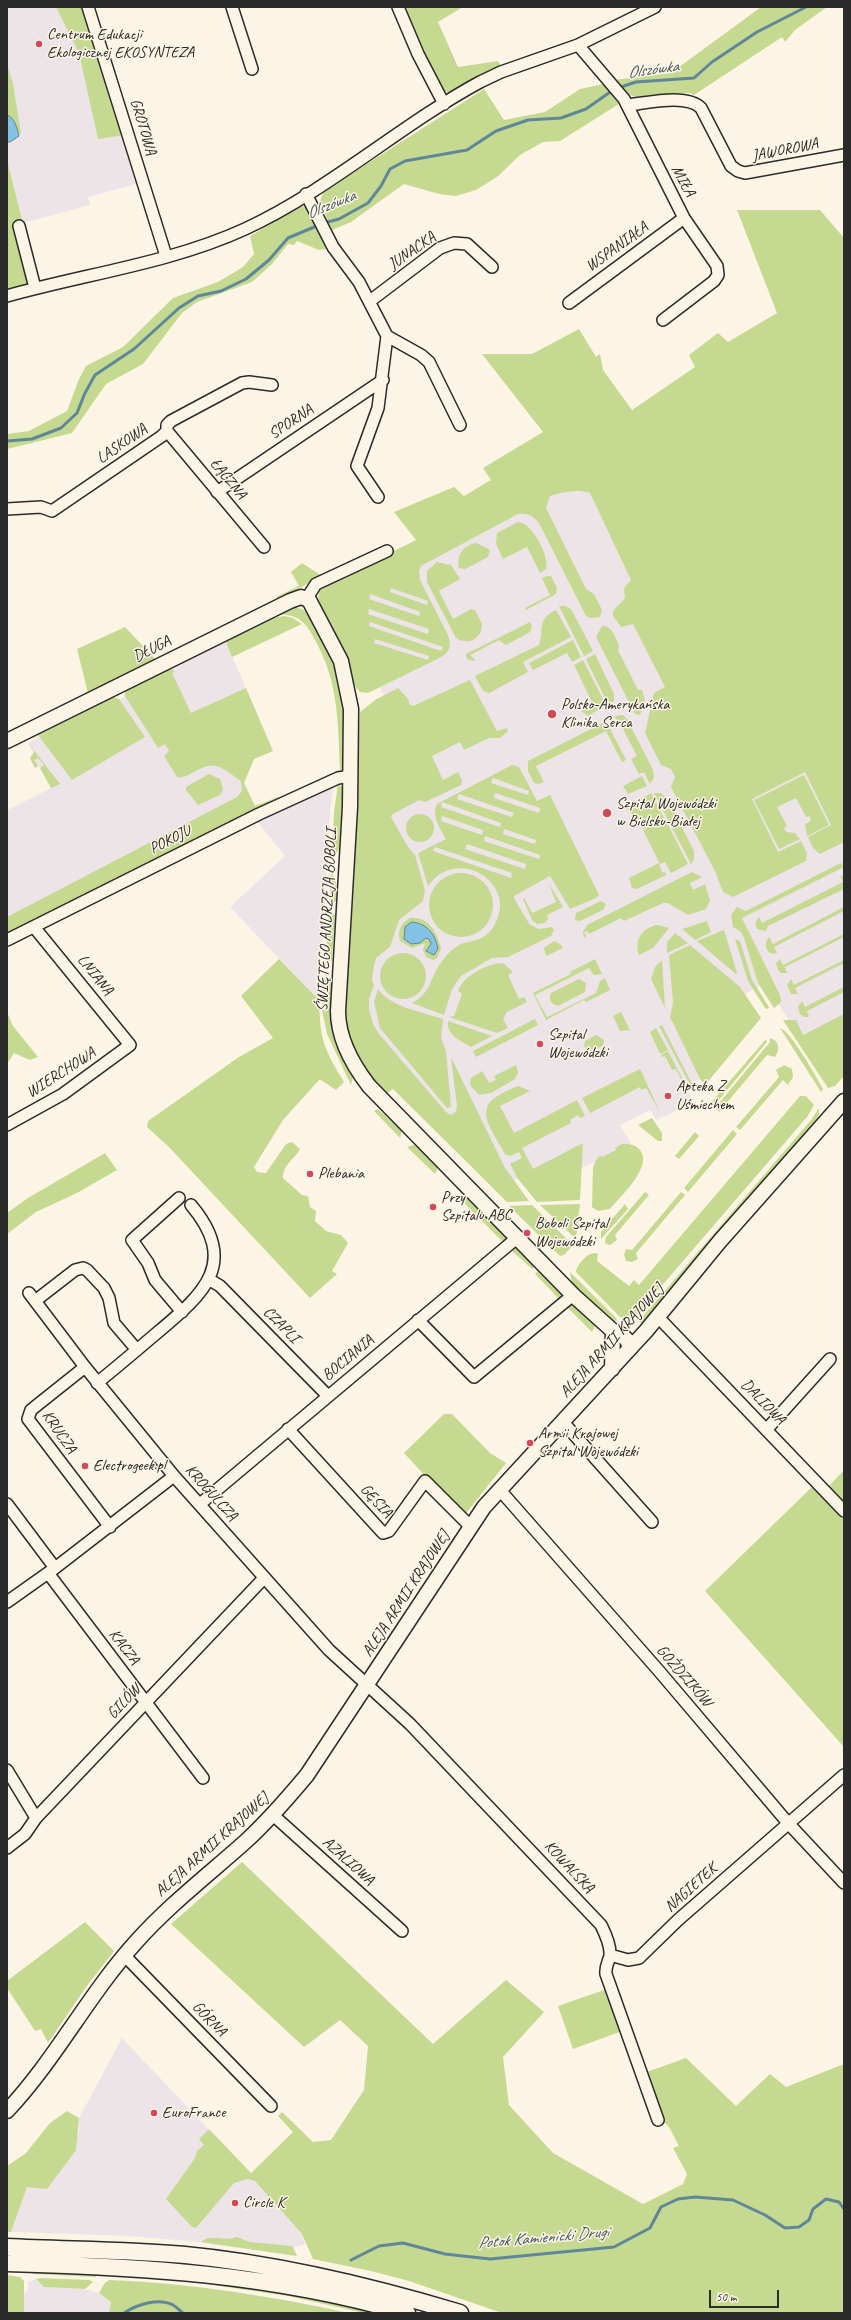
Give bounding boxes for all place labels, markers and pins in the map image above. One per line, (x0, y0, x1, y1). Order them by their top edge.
place label: Centrum Edukacji Ekologicznej EKOSYNTEZA (47, 25, 194, 63)
marker: Centrum Edukacji Ekologicznej EKOSYNTEZA (34, 39, 44, 49)
place label: Polsko-Amerykańska Klinika Serca (561, 695, 670, 733)
marker: Polsko-Amerykańska Klinika Serca (546, 708, 558, 720)
place label: Szpital Wojewódzki w Bielsku-Białej (616, 794, 716, 832)
marker: Szpital Wojewódzki w Bielsku-Białej (601, 807, 613, 819)
place label: Szpital Wojewódzki (548, 1025, 608, 1063)
marker: Szpital Wojewódzki (535, 1039, 545, 1049)
place label: Apteka Z Uśmiechem (676, 1077, 733, 1115)
marker: Apteka Z Uśmiechem (663, 1091, 673, 1101)
place label: Plebania (318, 1164, 364, 1184)
marker: Plebania (305, 1169, 315, 1179)
place label: Przy Szpitalu ABC (441, 1188, 511, 1226)
marker: Przy Szpitalu ABC (428, 1202, 438, 1212)
place label: Boboli Szpital Wojewódzki (535, 1214, 608, 1252)
marker: Boboli Szpital Wojewódzki (522, 1228, 532, 1238)
place label: Armii Krajowej Szpital Wojewódzki (538, 1424, 638, 1462)
marker: Armii Krajowej Szpital Wojewódzki (525, 1438, 535, 1448)
place label: Electrogeek.pl (93, 1456, 166, 1476)
marker: Electrogeek.pl (80, 1461, 90, 1471)
place label: EuroFrance (162, 2103, 225, 2123)
marker: EuroFrance (149, 2108, 159, 2118)
place label: Circle K (243, 2193, 285, 2213)
marker: Circle K (230, 2198, 240, 2208)

